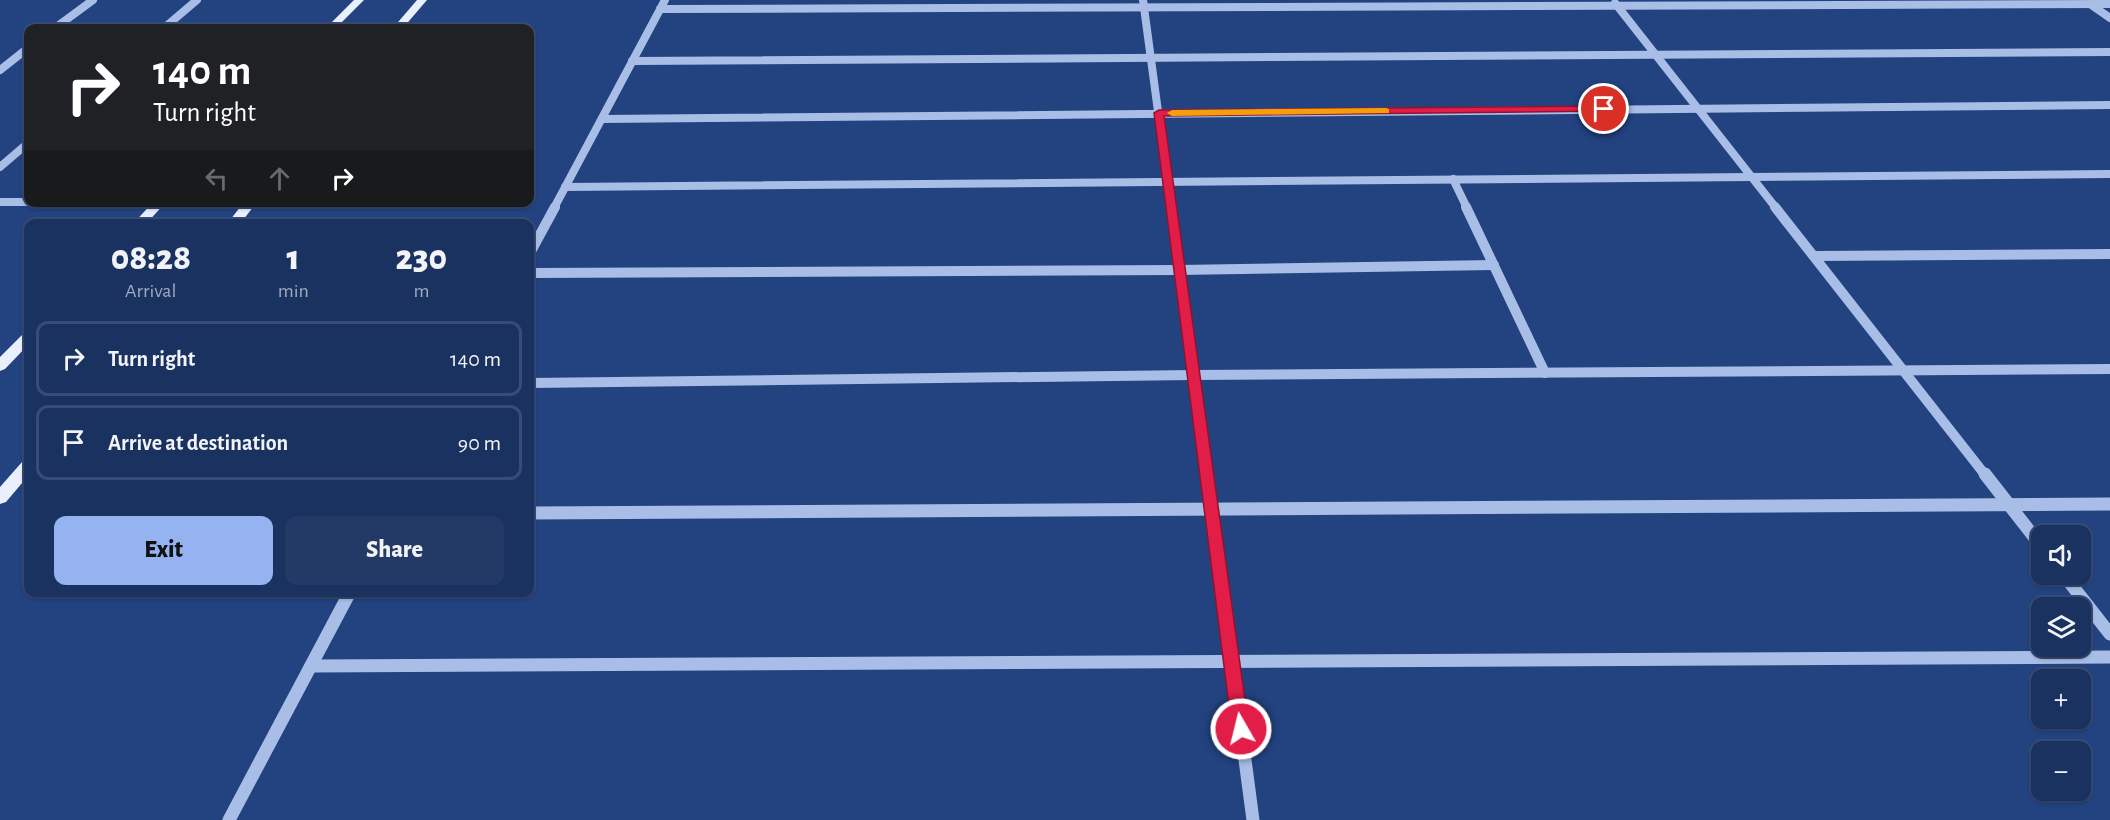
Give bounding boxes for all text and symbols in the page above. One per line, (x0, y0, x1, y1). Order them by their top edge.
icon: right (54, 48, 132, 126)
text: 140 m (153, 50, 251, 92)
pin (1578, 83, 1629, 134)
icon: arrive (1587, 92, 1620, 125)
text: Turn right (153, 99, 256, 126)
icon: left (200, 162, 233, 195)
icon: ahead (263, 162, 296, 195)
icon: right (326, 162, 359, 195)
text: 08:28 (111, 240, 191, 276)
text: 1 (287, 240, 300, 276)
text: 230 (396, 240, 447, 276)
text: Arrival (125, 281, 177, 301)
text: min (278, 281, 309, 301)
text: m (413, 281, 429, 301)
icon: right (57, 342, 90, 375)
text: Turn right (108, 348, 195, 370)
text: 140 m (450, 348, 501, 370)
icon: arrive (57, 426, 90, 459)
text: Arrive at destination (108, 432, 288, 454)
text: 90 m (458, 432, 501, 454)
button: Exit (54, 516, 273, 585)
button: Share (285, 516, 504, 585)
map controls (2031, 525, 2091, 801)
button: sound (2031, 525, 2091, 585)
button: layers (2031, 597, 2091, 657)
button: + (2031, 669, 2091, 729)
position arrow (1209, 697, 1273, 761)
button: − (2031, 741, 2091, 801)

